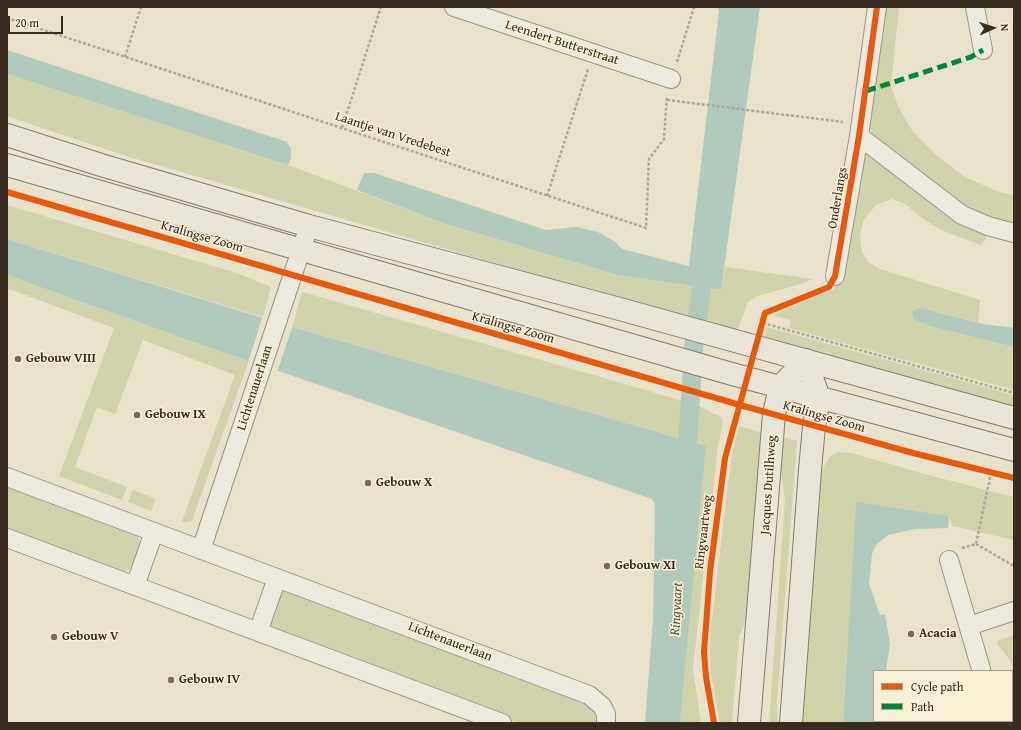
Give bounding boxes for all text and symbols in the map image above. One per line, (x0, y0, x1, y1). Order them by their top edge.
scale bar (10, 8, 65, 34)
north arrow (973, 8, 1013, 48)
text: 20 m (15, 14, 39, 31)
street label: Leendert Butterstraat (503, 17, 621, 69)
text: N (997, 23, 1013, 31)
street label: Laantje van Vredebest (333, 109, 453, 161)
street label: Onderlangs (825, 166, 851, 230)
street label: Kralingse Zoom (159, 218, 245, 256)
street label: Kralingse Zoom (470, 309, 556, 347)
street label: Lichtenauerlaan (234, 343, 276, 433)
place label: Gebouw VIII (26, 351, 96, 367)
marker: Gebouw VIII (13, 354, 23, 364)
street label: Kralingse Zoom (781, 398, 867, 436)
place label: Gebouw IX (145, 407, 206, 423)
marker: Gebouw IX (132, 410, 142, 420)
street label: Jacques Dutilhweg (758, 435, 780, 535)
place label: Gebouw X (376, 475, 432, 491)
marker: Gebouw X (363, 478, 373, 488)
street label: Ringvaartweg (692, 494, 716, 570)
place label: Gebouw XI (615, 558, 676, 574)
marker: Gebouw XI (602, 561, 612, 571)
water label: Ringvaart (667, 582, 687, 636)
street label: Lichtenauerlaan (406, 619, 494, 665)
place label: Acacia (919, 626, 957, 642)
place label: Gebouw V (62, 629, 119, 645)
marker: Acacia (906, 629, 916, 639)
marker: Gebouw V (49, 632, 59, 642)
legend (873, 670, 1013, 722)
place label: Gebouw IV (179, 672, 240, 688)
marker: Gebouw IV (166, 675, 176, 685)
text: Cycle path (911, 678, 963, 695)
text: Path (911, 698, 934, 715)

